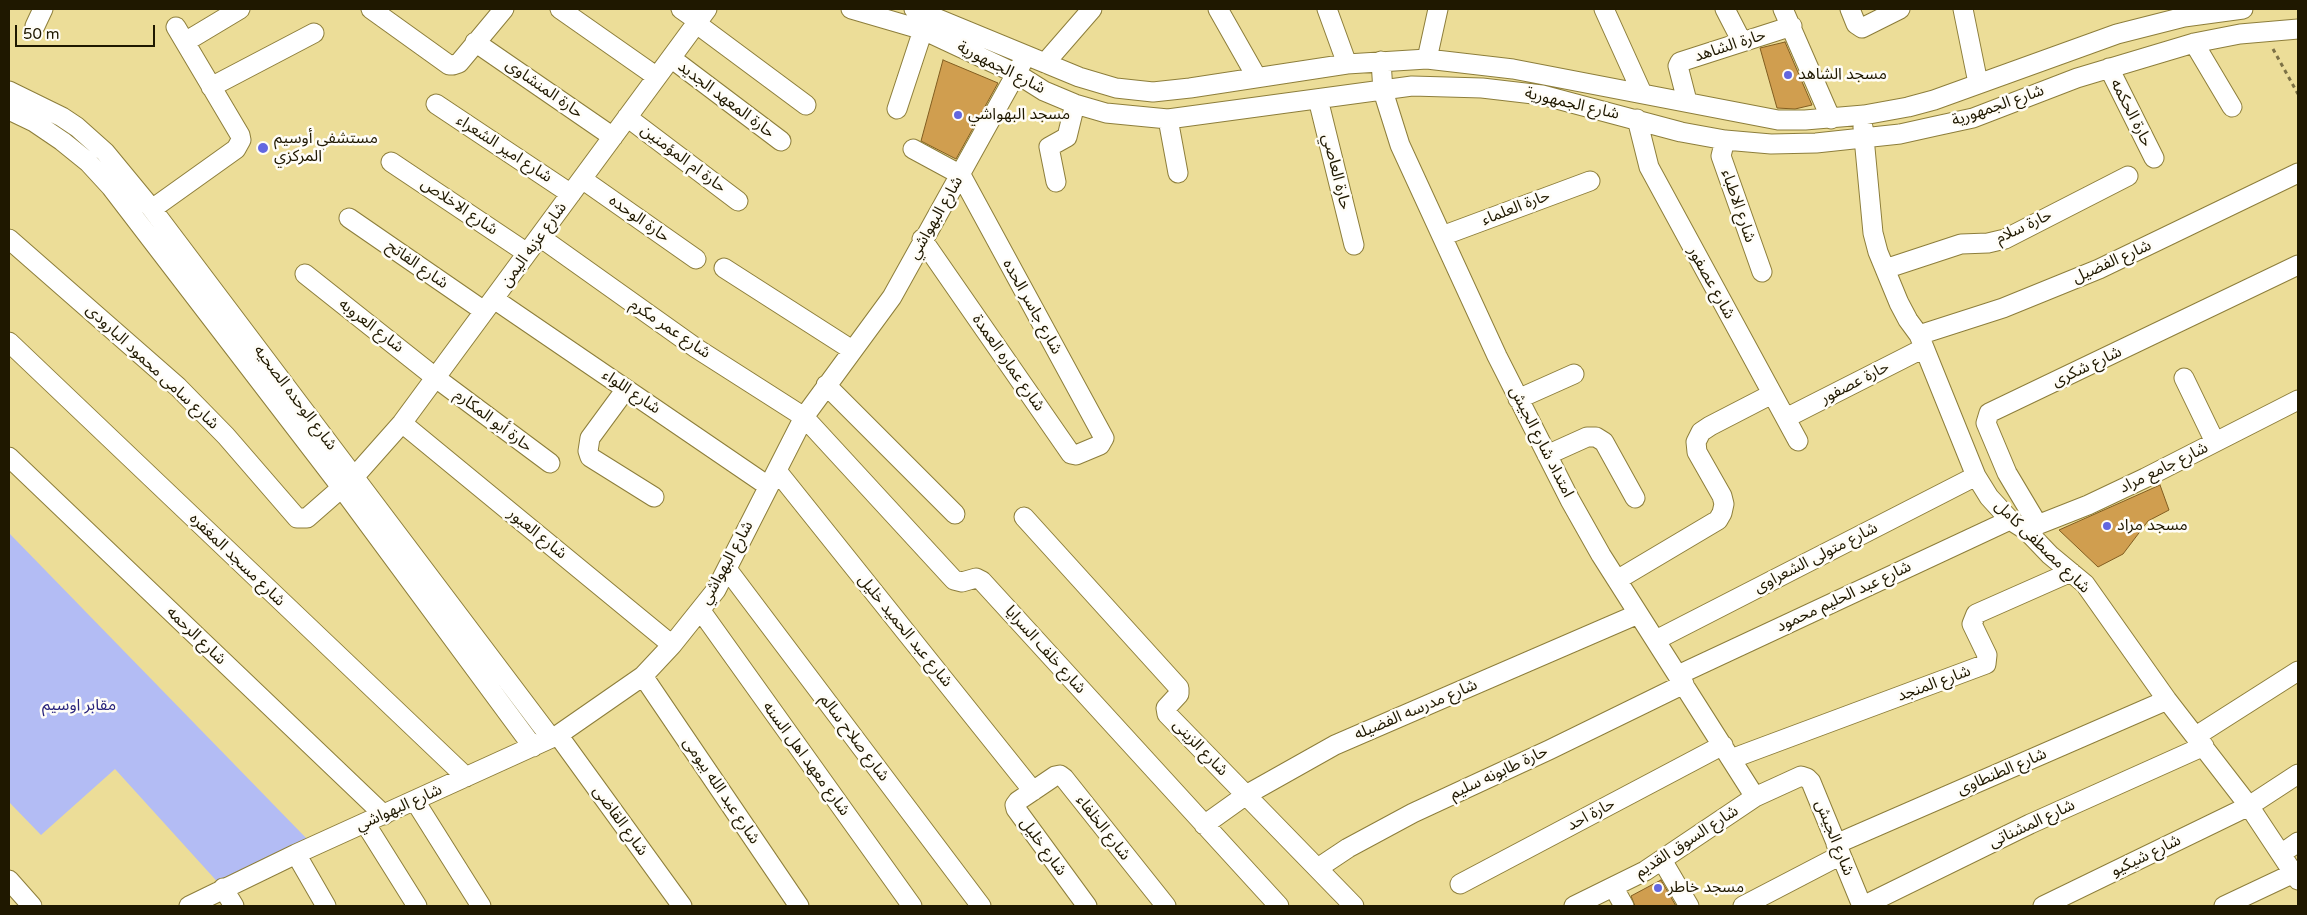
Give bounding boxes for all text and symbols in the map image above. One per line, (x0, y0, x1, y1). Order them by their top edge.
scale bar (18, 15, 158, 47)
text: 50 m (23, 25, 60, 43)
street label: حارة الشاهد (1692, 25, 1768, 67)
street label: شارع الجمهورية (954, 38, 1048, 98)
street label: حارة المنشاوى (502, 55, 586, 123)
street label: حارة المعهد الجديد (674, 57, 778, 143)
place label: مسجد الشاهد (1798, 65, 1887, 85)
marker: مسجد الشاهد (1782, 69, 1794, 81)
street label: حارة الحكمه (2106, 76, 2156, 150)
street label: شارع الجمهورية (1949, 81, 2047, 131)
street label: شارع الجمهورية (1523, 84, 1621, 124)
place label: مسجد البهواشي (968, 105, 1070, 125)
marker: مسجد البهواشي (952, 109, 964, 121)
street label: شارع امير الشعراء (453, 111, 555, 187)
street label: حارة ام المؤمنين (637, 121, 729, 197)
place label: مستشفي أوسيم المركزي (274, 129, 378, 167)
street label: حارة العاصي (1317, 132, 1355, 212)
marker: مستشفي أوسيم المركزي (256, 141, 270, 155)
street label: شارع الاطباء (1717, 167, 1759, 245)
street label: شارع البهواشي (905, 173, 967, 263)
street label: شارع الاخلاص (417, 174, 501, 240)
street label: حارة العلماء (1479, 186, 1553, 230)
street label: حارة الوحده (605, 191, 673, 247)
street label: شارع عزبه اليمن (497, 199, 571, 291)
street label: حارة سلام (1993, 206, 2055, 248)
street label: شارع الفضيل (2070, 236, 2154, 288)
street label: شارع الفاتح (382, 237, 452, 293)
street label: شارع عصفور (1683, 243, 1739, 323)
street label: شارع جاسر الحده (998, 256, 1066, 358)
street label: شارع العروبه (335, 295, 407, 357)
street label: شارع عمر مكرم (626, 295, 714, 363)
street label: شارع سامى محمود البارودى (81, 300, 223, 434)
street label: شارع عماره العمدة (968, 311, 1048, 415)
street label: شارع الوحده الصحيه (249, 342, 341, 454)
street label: شارع شكرى (2049, 343, 2125, 391)
street label: حارة عصفور (1817, 358, 1893, 408)
street label: شارع اللواء (598, 366, 664, 418)
street label: امتداد شارع الجيش (1505, 383, 1577, 501)
street label: حارة أبو المكارم (450, 385, 536, 457)
street label: شارع جامع مراد (2117, 438, 2211, 498)
street label: شارع مصطفى كامل (1990, 497, 2094, 597)
street label: شارع العبور (504, 504, 570, 564)
street label: شارع مسجد المغفره (185, 509, 289, 611)
place label: مسجد مراد (2117, 516, 2188, 536)
street label: شارع البهواشي (696, 518, 758, 608)
street label: شارع متولى الشعراوى (1751, 519, 1881, 597)
marker: مسجد مراد (2101, 520, 2113, 532)
street label: شارع عبد الحليم محمود (1773, 557, 1915, 637)
street label: شارع عبد الحميد خليل (854, 571, 956, 691)
street label: شارع خلف السرايا (1000, 602, 1090, 698)
street label: شارع الرحمه (162, 603, 230, 669)
street label: شارع المنجد (1895, 662, 1973, 706)
street label: شارع مدرسه الفضيله (1352, 675, 1480, 745)
street label: شارع صلاح سالم (815, 691, 893, 785)
park label: مقابر اوسيم (42, 696, 116, 716)
street label: شارع معهد اهل السنه (758, 698, 854, 820)
street label: شارع الزينى (1168, 716, 1232, 780)
street label: شارع عبد الله بيومى (678, 734, 764, 848)
street label: حارة طابونه سليم (1447, 742, 1551, 804)
street label: شارع الطنطاوى (1954, 745, 2050, 799)
street label: شارع البهواشي (353, 780, 445, 836)
street label: شارع القاضى (588, 782, 652, 860)
street label: شارع الخلفاء (1072, 792, 1134, 864)
street label: حارة احد (1564, 794, 1618, 836)
street label: شارع المشناتى (1986, 796, 2078, 852)
street label: شارع الجيش (1810, 797, 1858, 879)
street label: شارع السوق القديم (1632, 801, 1742, 883)
street label: شارع خليل (1015, 814, 1071, 880)
street label: شارع شيكيو (2108, 831, 2184, 881)
place label: مسجد خاطر (1668, 878, 1744, 898)
marker: مسجد خاطر (1652, 882, 1664, 894)

